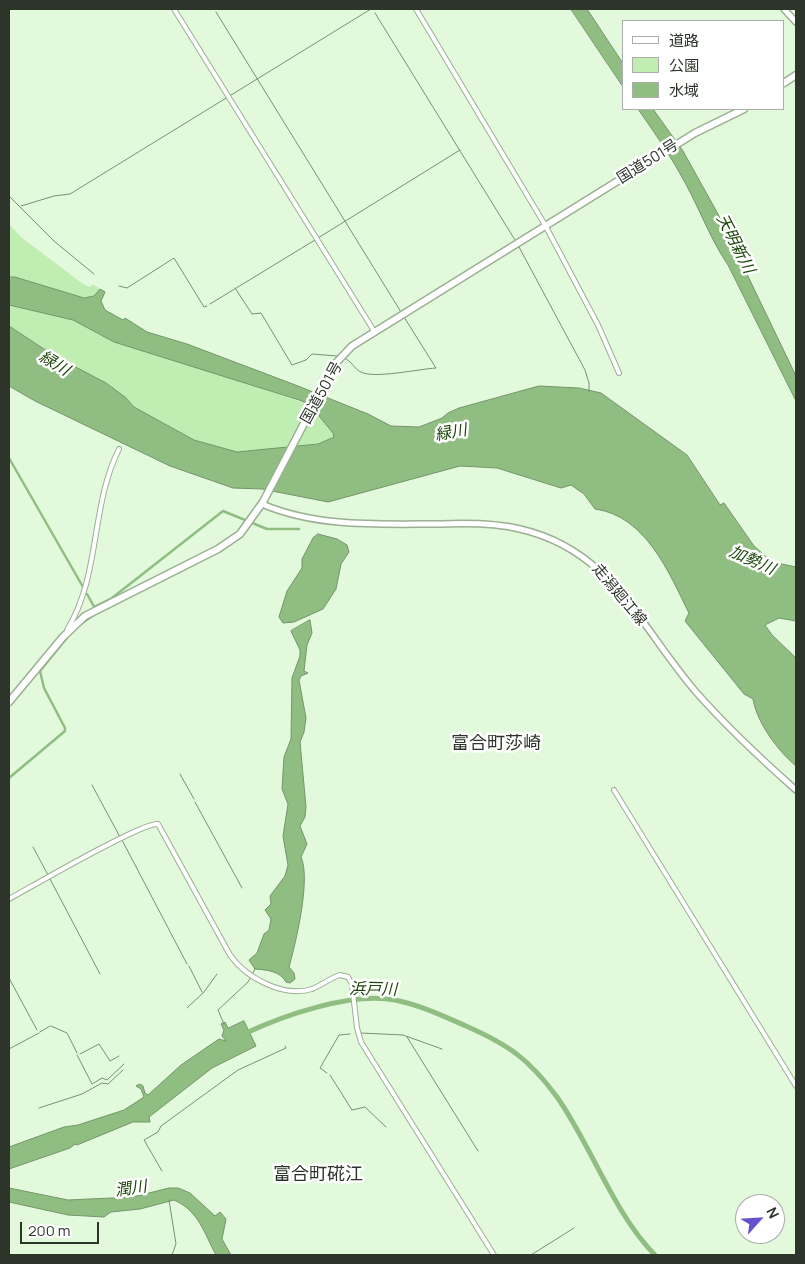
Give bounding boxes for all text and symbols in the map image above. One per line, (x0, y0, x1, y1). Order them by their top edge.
legend (622, 20, 785, 110)
text: 道路 (669, 30, 699, 51)
text: 公園 (669, 55, 699, 76)
text: 水域 (669, 80, 699, 101)
street label: 国道501号 (614, 136, 682, 188)
water label: 天明新川 (712, 211, 758, 277)
water label: 緑川 (35, 348, 73, 380)
street label: 国道501号 (297, 359, 347, 427)
water label: 緑川 (434, 421, 468, 445)
water label: 加勢川 (726, 542, 778, 580)
street label: 走潟廻江線 (588, 560, 650, 630)
district label: 富合町莎崎 (451, 733, 541, 755)
water label: 浜戸川 (349, 980, 397, 1000)
district label: 富合町硴江 (273, 1164, 363, 1186)
water label: 潤川 (114, 1177, 148, 1201)
north arrow (735, 1194, 785, 1244)
text: N (762, 1204, 784, 1221)
scale bar (22, 1212, 101, 1244)
text: 200 m (28, 1220, 71, 1241)

